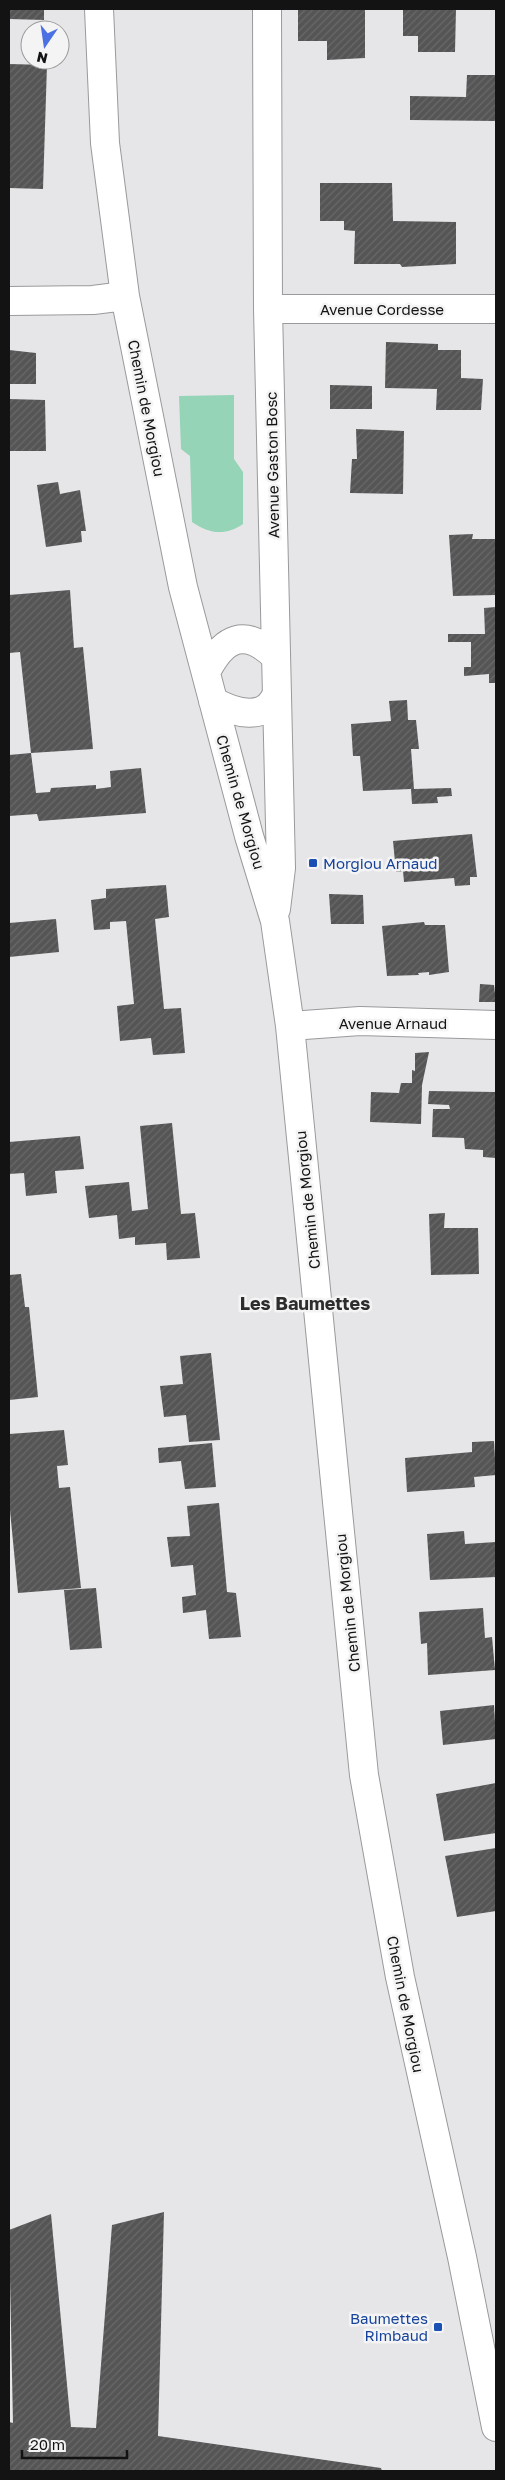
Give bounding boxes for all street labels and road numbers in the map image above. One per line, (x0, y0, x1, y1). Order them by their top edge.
street label: Avenue Cordesse (320, 300, 444, 318)
street label: Chemin de Morgiou (125, 338, 169, 478)
street label: Avenue Gaston Bosc (262, 391, 282, 539)
street label: Chemin de Morgiou (213, 733, 269, 871)
street label: Avenue Arnaud (339, 1014, 447, 1032)
street label: Chemin de Morgiou (291, 1130, 323, 1270)
street label: Chemin de Morgiou (331, 1533, 363, 1673)
street label: Chemin de Morgiou (384, 1934, 428, 2074)

